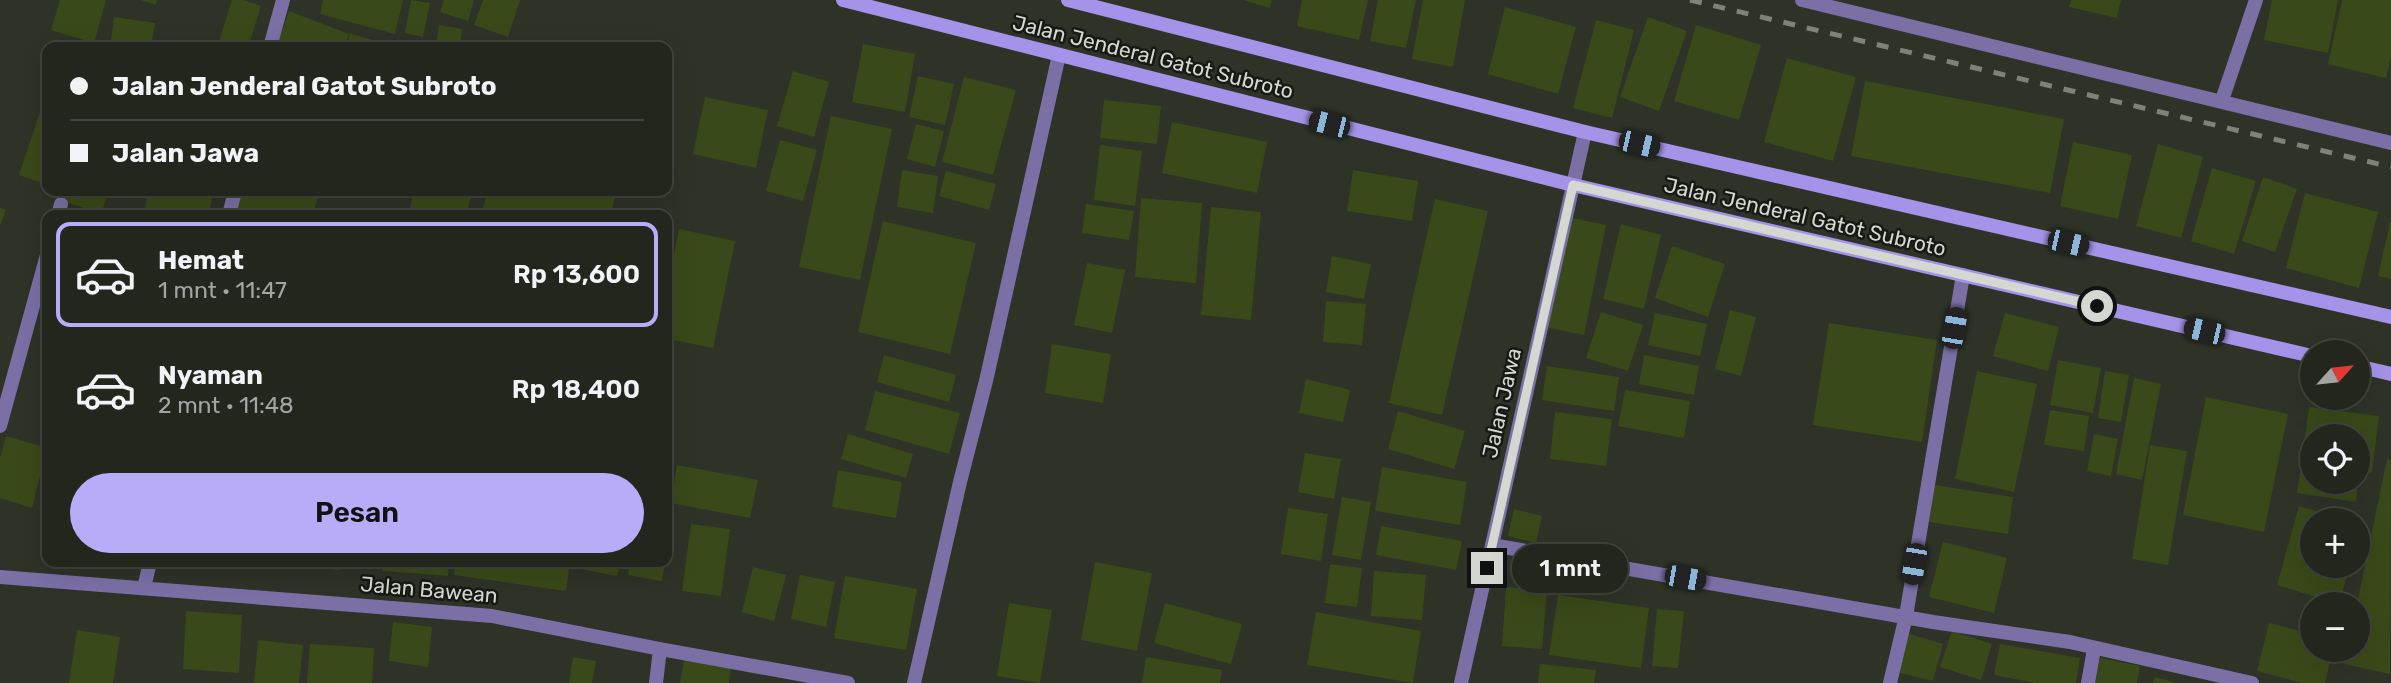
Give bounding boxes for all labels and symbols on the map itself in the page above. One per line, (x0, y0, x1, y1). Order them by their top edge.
street label: Jalan Jenderal Gatot Subroto (1010, 9, 1296, 104)
car (1307, 109, 1352, 139)
car (1617, 129, 1662, 159)
street label: Jalan Jenderal Gatot Subroto (1662, 172, 1949, 261)
car (2046, 228, 2091, 258)
route start (2081, 290, 2113, 322)
car (1941, 305, 1968, 351)
car (2182, 316, 2227, 346)
north arrow (2300, 340, 2370, 410)
street label: Jalan Jawa (1477, 345, 1526, 460)
car (1901, 541, 1928, 587)
callout: 1 mnt (1512, 544, 1627, 592)
route end (1471, 552, 1503, 584)
car (1663, 564, 1708, 592)
street label: Jalan Bawean (359, 571, 499, 608)

